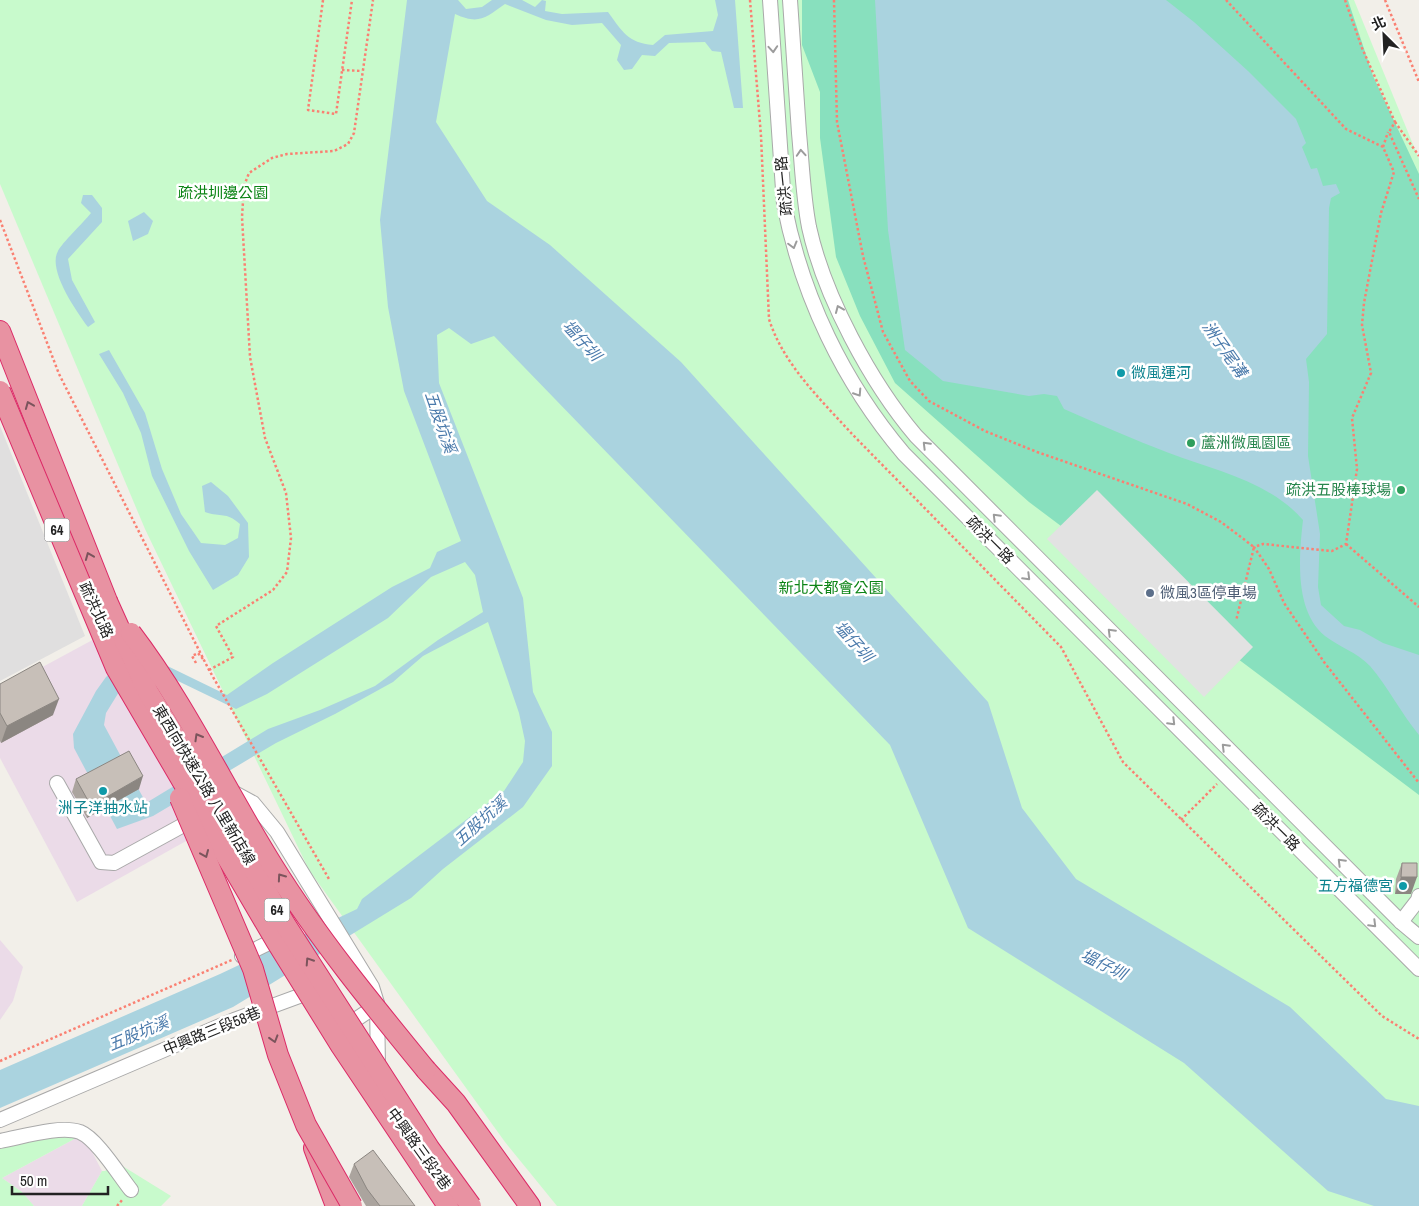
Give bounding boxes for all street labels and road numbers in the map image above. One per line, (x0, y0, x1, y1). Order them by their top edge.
street label: 疏洪一路 (770, 155, 797, 217)
street label: 疏洪一路 (962, 511, 1019, 568)
road number: 64 (44, 518, 70, 542)
street label: 疏洪北路 (74, 578, 119, 641)
street label: 東西向快速公路 八里新店線 (148, 701, 261, 869)
street label: 疏洪一路 (1248, 798, 1305, 855)
road number: 64 (264, 898, 290, 922)
street label: 中興路三段58巷 (160, 1001, 264, 1060)
street label: 中興路三段2巷 (382, 1103, 456, 1194)

